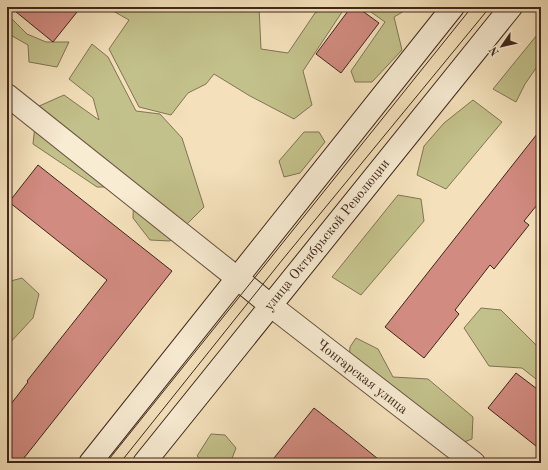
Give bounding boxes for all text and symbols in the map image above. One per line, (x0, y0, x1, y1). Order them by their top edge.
north arrow (482, 26, 522, 66)
text: N (488, 44, 502, 57)
street label: улица Октябрьской Революции (262, 157, 392, 313)
street label: Чонгарская улица (314, 337, 410, 417)

